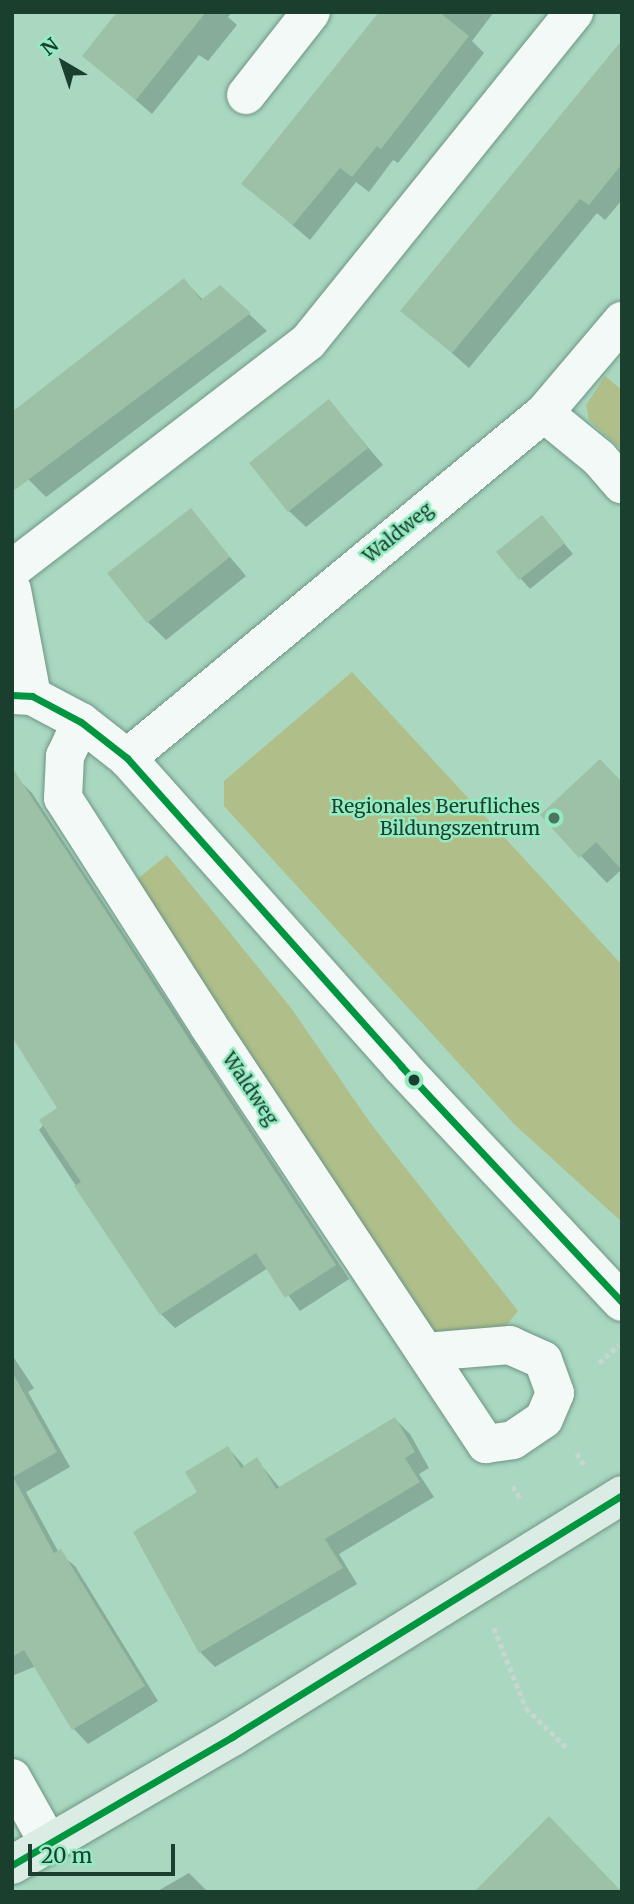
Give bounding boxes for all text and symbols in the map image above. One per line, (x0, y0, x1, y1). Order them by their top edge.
north arrow (28, 28, 98, 98)
text: N (36, 33, 63, 61)
street label: Waldweg (358, 498, 438, 568)
place label: Regionales Berufliches Bildungszentrum (331, 796, 540, 840)
marker: Regionales Berufliches Bildungszentrum (546, 810, 562, 826)
street label: Waldweg (217, 1048, 283, 1130)
unlabelled marker (407, 1073, 421, 1087)
scale bar (32, 1830, 178, 1874)
text: 20 m (41, 1842, 92, 1869)

